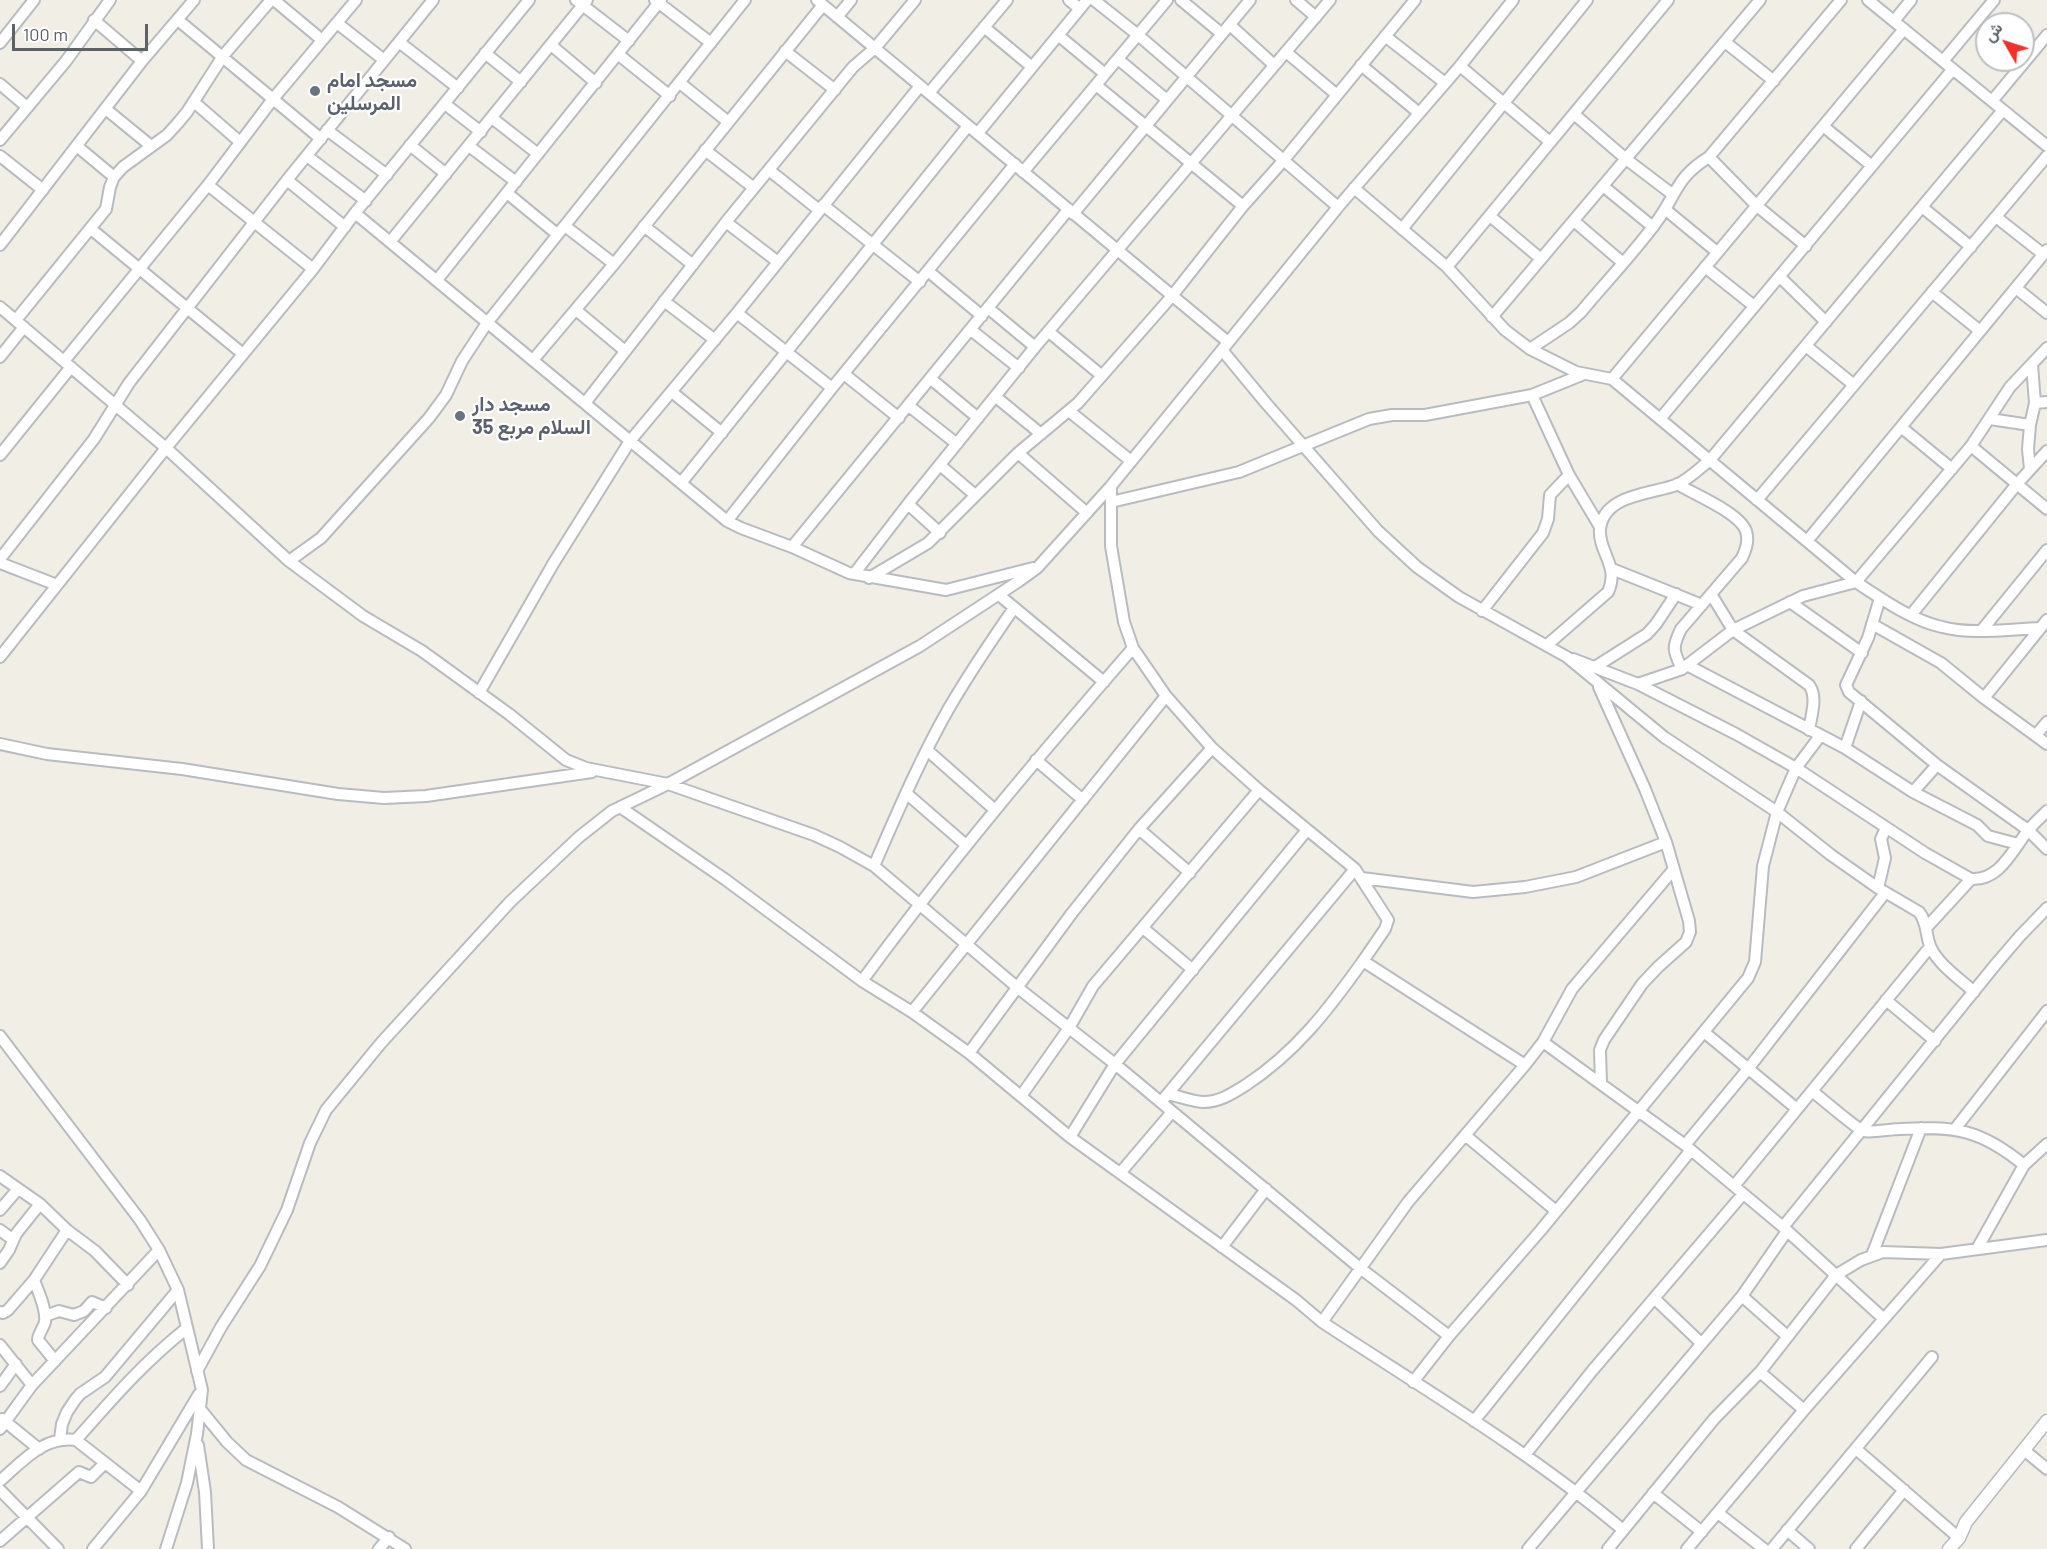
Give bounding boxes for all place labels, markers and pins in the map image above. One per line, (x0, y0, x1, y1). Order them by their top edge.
place label: مسجد امام المرسلين (327, 68, 417, 115)
marker: مسجد امام المرسلين (308, 84, 322, 98)
place label: مسجد دار السلام مربع 35 (472, 392, 591, 439)
marker: مسجد دار السلام مربع 35 (453, 409, 467, 423)

